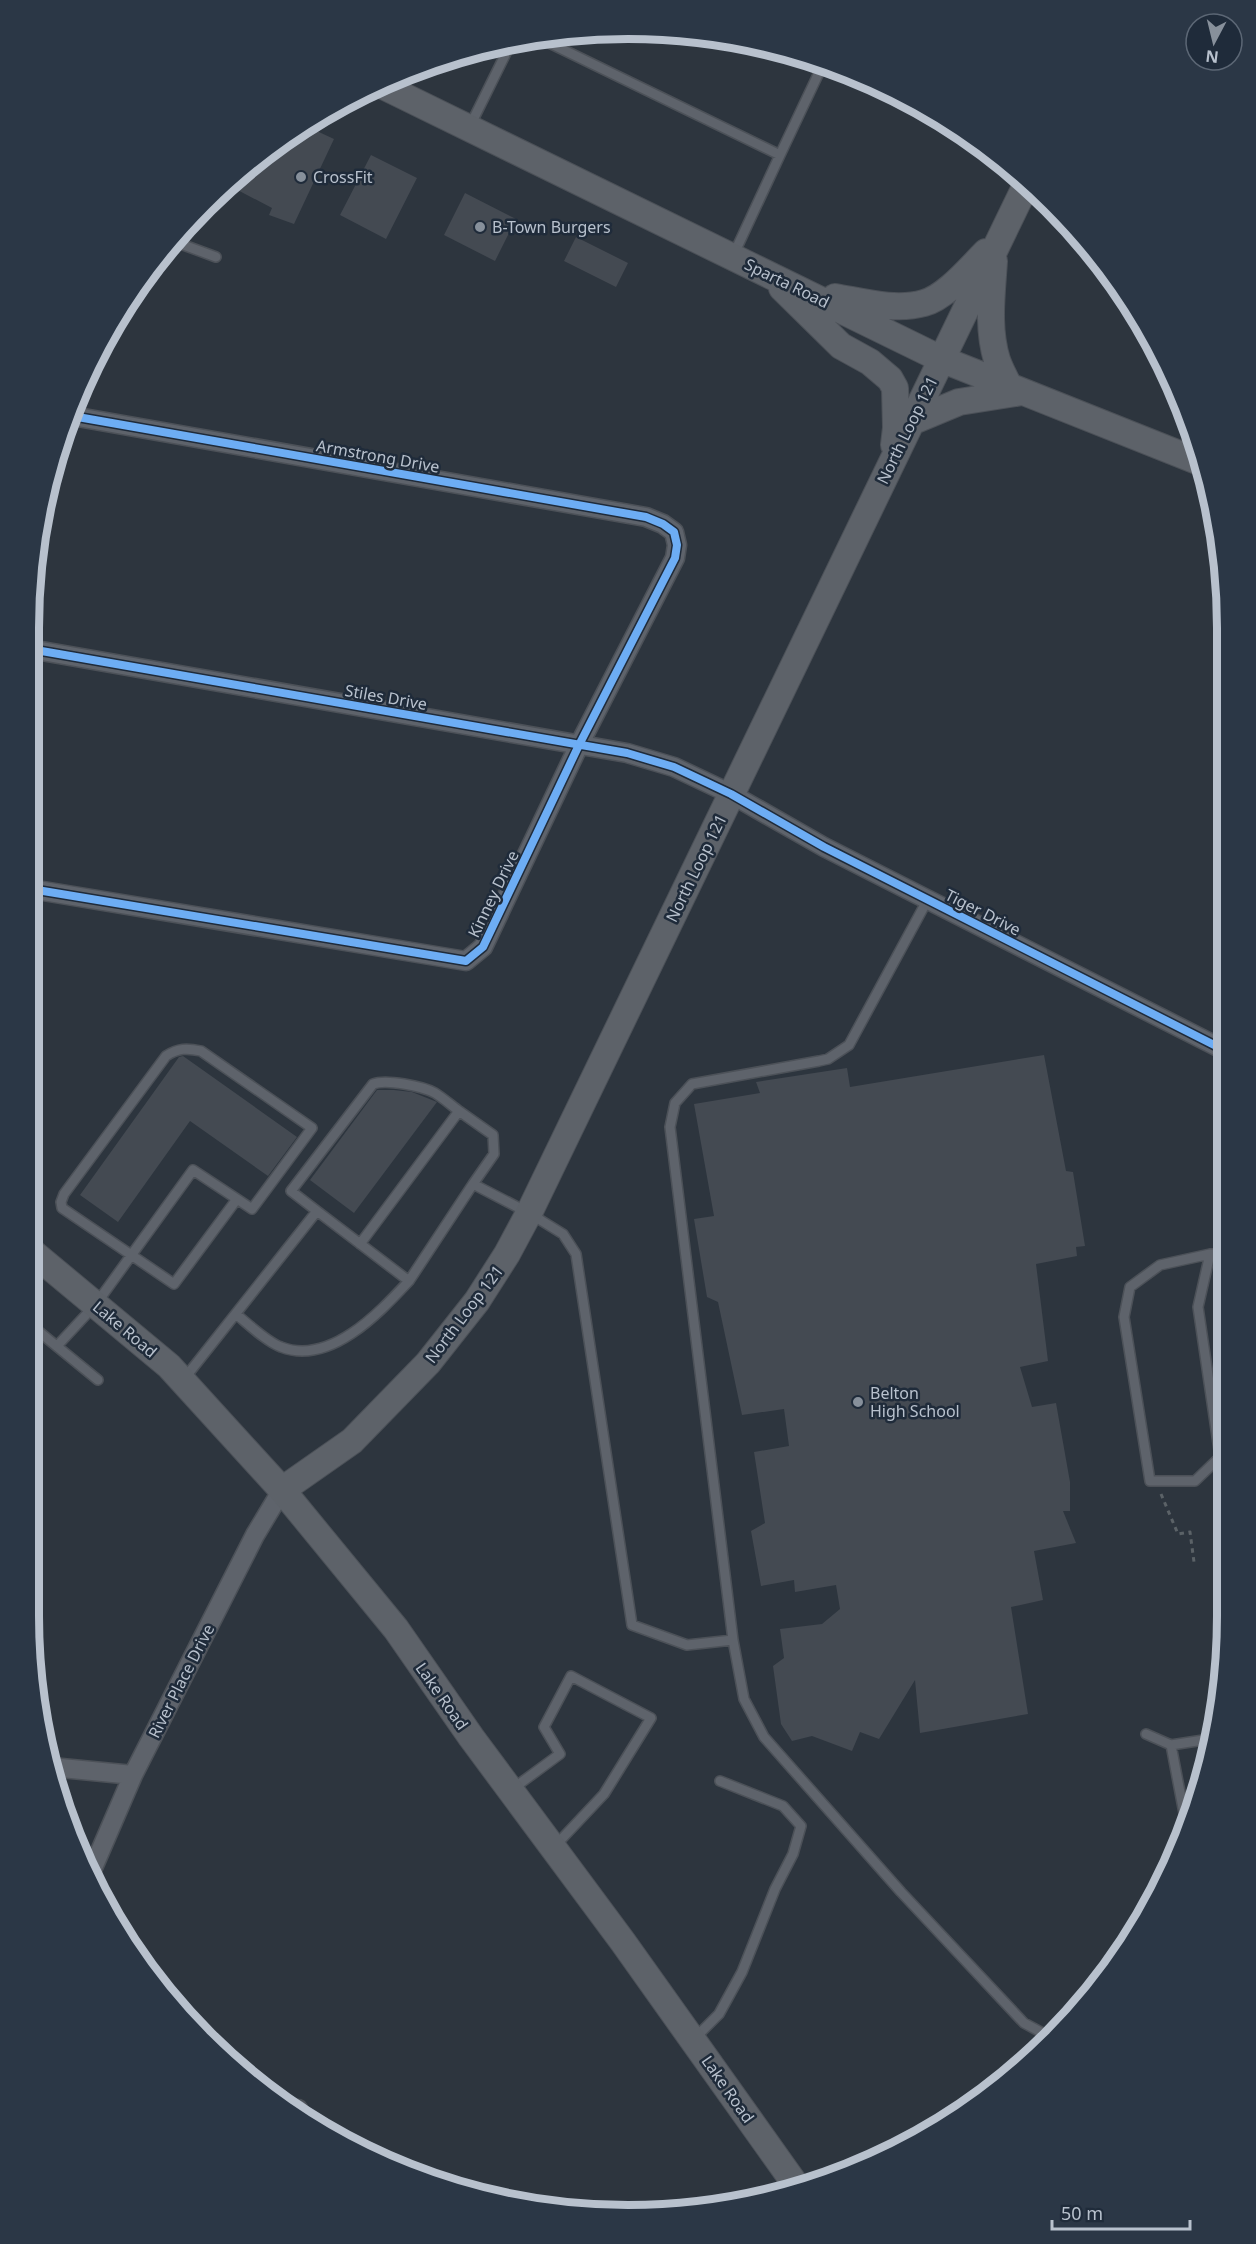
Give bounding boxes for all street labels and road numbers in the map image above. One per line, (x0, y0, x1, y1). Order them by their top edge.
street label: Sparta Road (741, 253, 833, 313)
street label: North Loop 121 (871, 372, 943, 488)
street label: Armstrong Drive (315, 434, 441, 478)
street label: Stiles Drive (343, 679, 429, 715)
street label: North Loop 121 (660, 810, 732, 926)
street label: Kinney Drive (462, 847, 524, 941)
street label: Tiger Drive (941, 884, 1025, 940)
street label: North Loop 121 (420, 1260, 508, 1368)
street label: Lake Road (88, 1296, 162, 1362)
street label: River Place Drive (143, 1620, 219, 1742)
street label: Lake Road (411, 1658, 473, 1734)
street label: Lake Road (697, 2051, 759, 2127)

